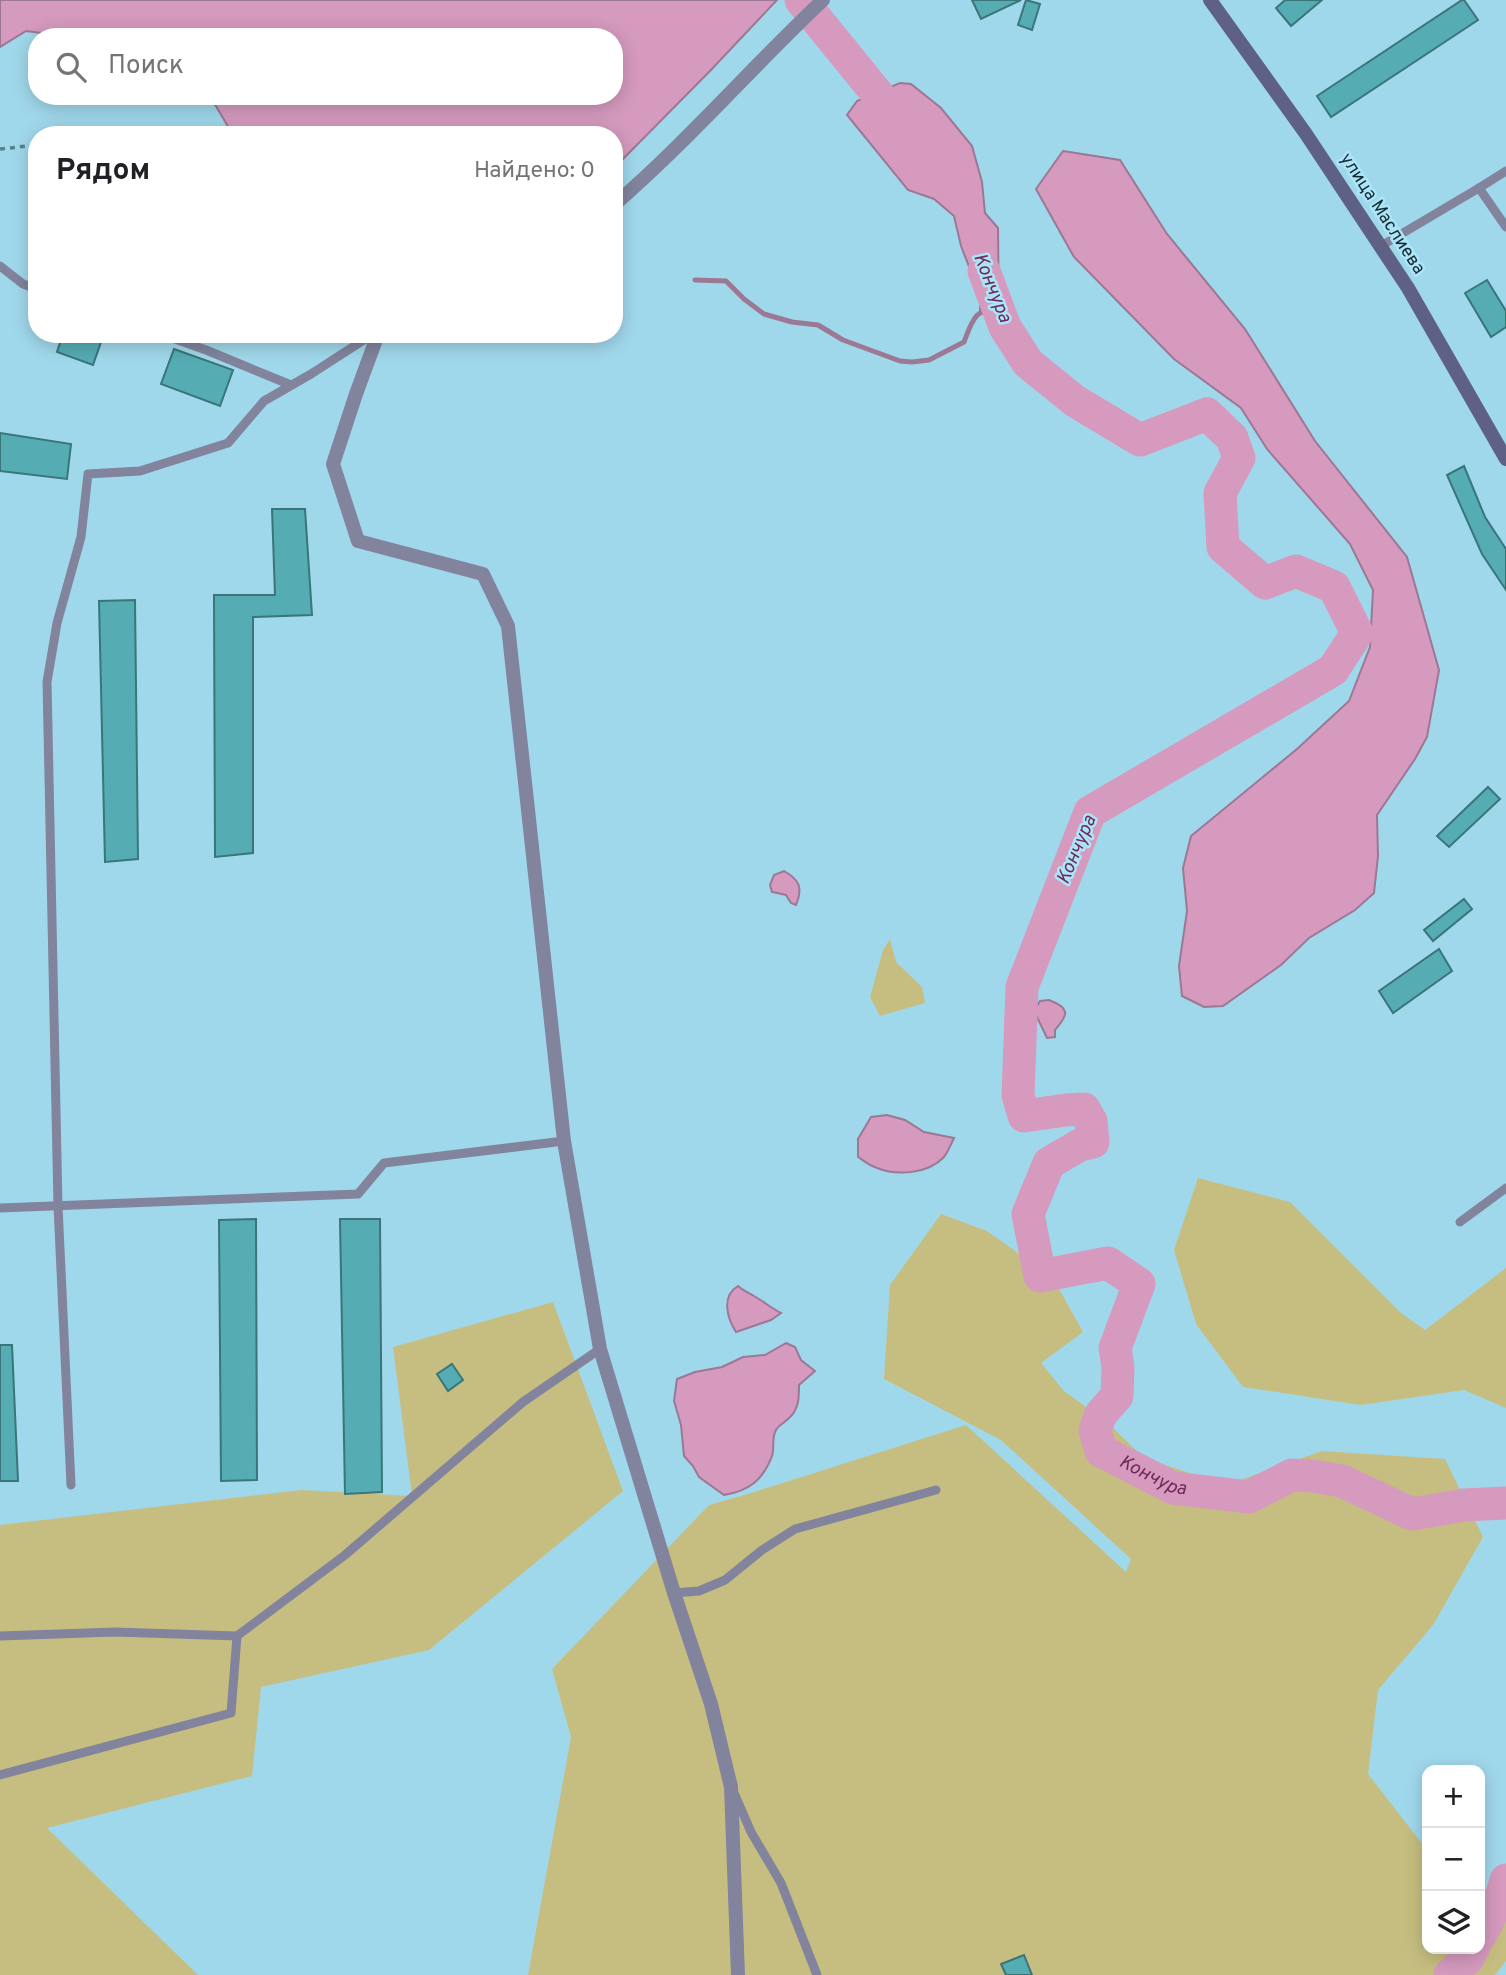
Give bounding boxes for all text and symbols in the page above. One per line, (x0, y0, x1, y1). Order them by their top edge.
search box (28, 28, 623, 105)
icon: search (52, 48, 90, 86)
text: Поиск (108, 50, 184, 83)
street label: улица Маслиева (1334, 149, 1430, 279)
text: Рядом (56, 153, 150, 190)
text: Найдено: 0 (474, 157, 595, 186)
water label: Кончура (967, 250, 1017, 326)
water label: Кончура (1052, 812, 1102, 888)
water label: Кончура (1115, 1450, 1188, 1501)
map controls (1422, 1765, 1485, 1954)
button: + (1422, 1765, 1485, 1828)
button: − (1422, 1828, 1485, 1891)
button: layers (1422, 1891, 1485, 1954)

